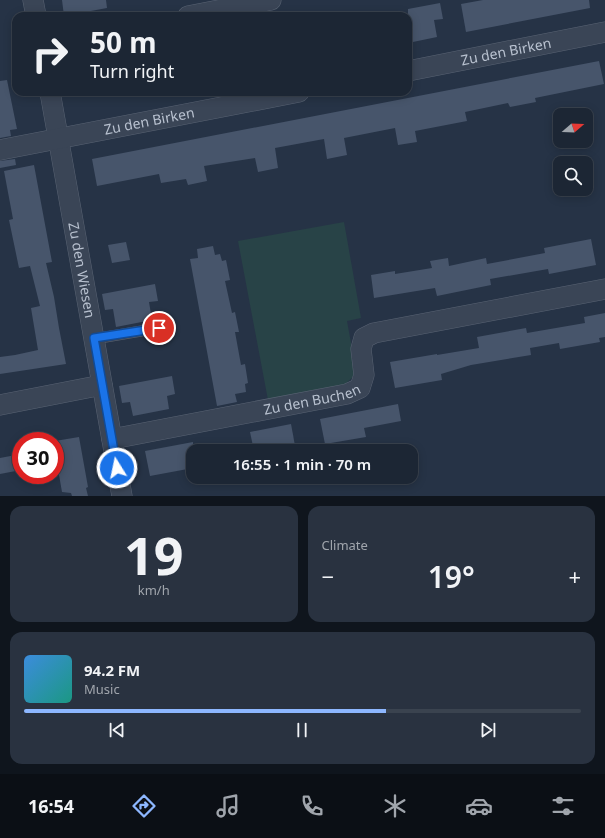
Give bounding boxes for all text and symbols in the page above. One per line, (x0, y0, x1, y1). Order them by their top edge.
text: 50 m (90, 23, 157, 61)
icon: right (24, 28, 76, 80)
street label: Zu den Birken (459, 33, 553, 69)
text: Turn right (90, 59, 174, 83)
street label: Zu den Birken (102, 103, 196, 139)
north arrow (553, 108, 593, 148)
map controls (553, 108, 593, 196)
button: search (553, 156, 593, 196)
street label: Zu den Wiesen (64, 221, 100, 320)
pin (142, 311, 176, 345)
icon: arrive (148, 317, 170, 339)
street label: Zu den Buchen (262, 379, 364, 419)
speed limit sign: 30 (12, 432, 64, 484)
position arrow (96, 447, 138, 489)
text: 16:55 · 1 min · 70 m (233, 454, 371, 474)
text: 19 (124, 519, 184, 590)
text: Climate (322, 536, 368, 554)
text: 19° (428, 556, 475, 597)
text: − (322, 561, 334, 591)
text: + (568, 561, 581, 591)
text: km/h (138, 581, 170, 599)
text: 94.2 FM (84, 660, 140, 680)
text: Music (84, 680, 120, 698)
icon: previous (106, 719, 128, 741)
icon: pause (291, 719, 313, 741)
icon: next (477, 719, 499, 741)
icon: directions (130, 792, 158, 820)
icon: music (214, 792, 242, 820)
icon: phone (298, 792, 326, 820)
icon: climate (381, 792, 409, 820)
icon: car (465, 792, 493, 820)
icon: filters (549, 792, 577, 820)
text: 16:54 (28, 794, 74, 818)

